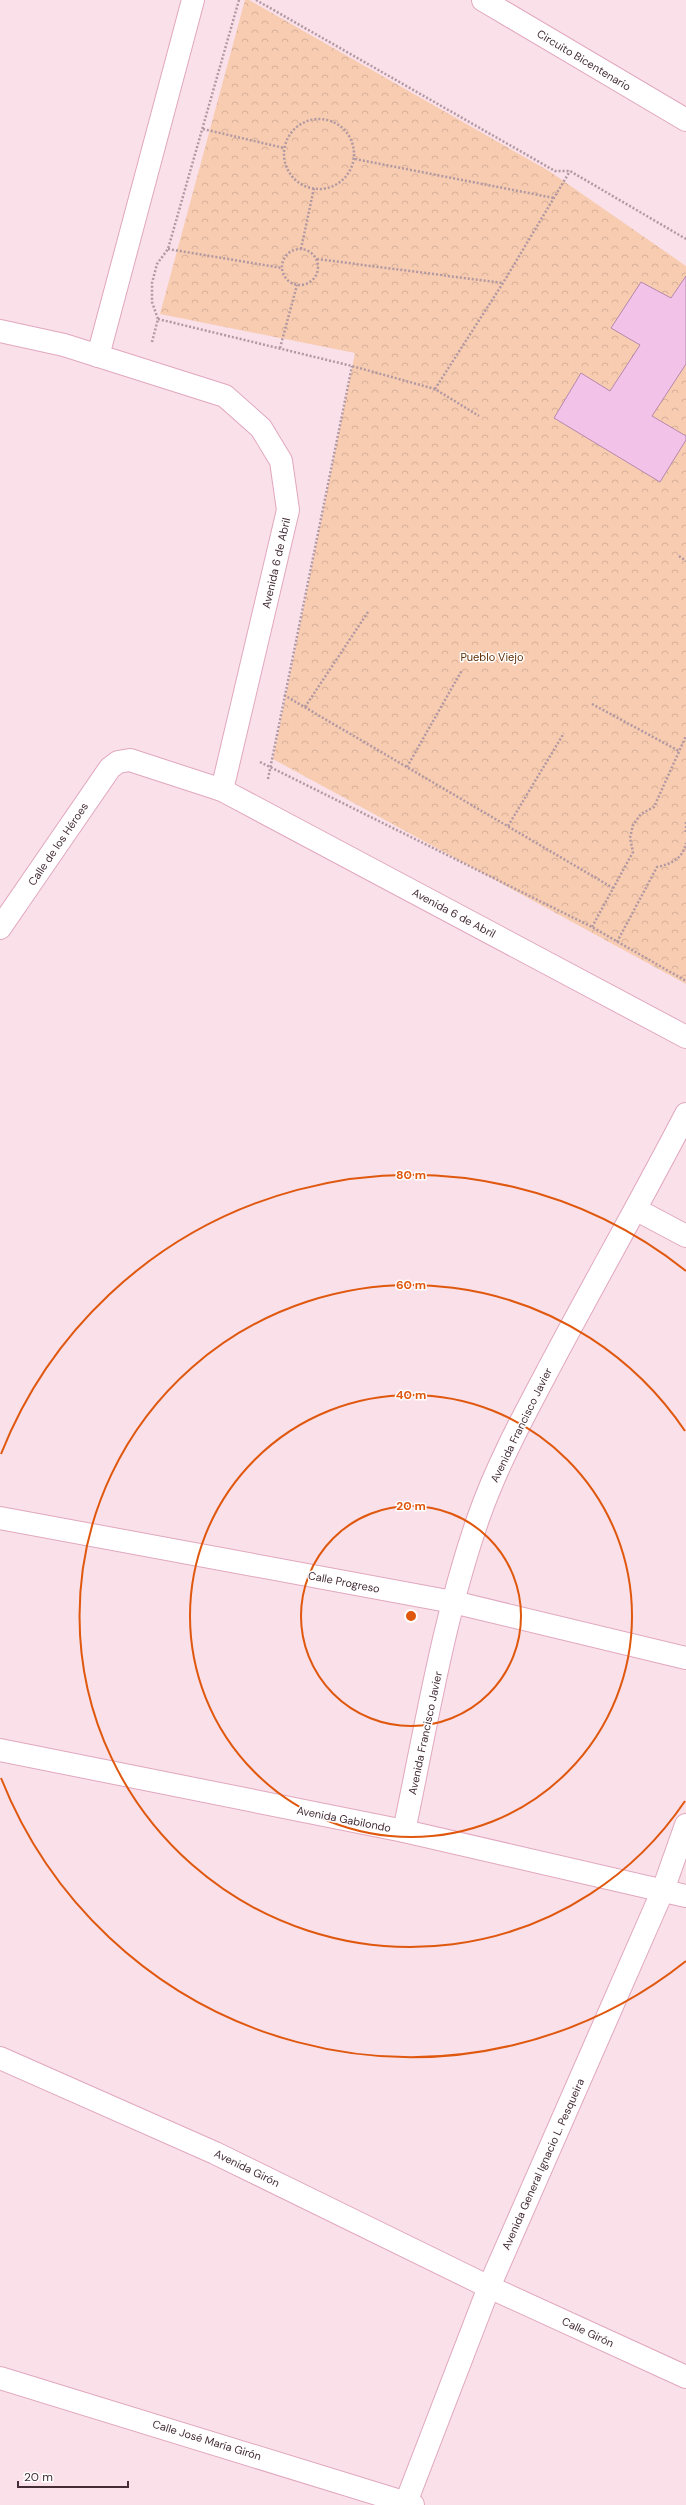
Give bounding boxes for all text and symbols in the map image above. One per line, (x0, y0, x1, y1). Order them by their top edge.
street label: Circuito Bicentenario (534, 26, 634, 94)
street label: Avenida 6 de Abril (259, 516, 293, 610)
park label: Pueblo Viejo (460, 650, 524, 664)
street label: Calle de los Héroes (25, 800, 91, 888)
street label: Avenida 6 de Abril (410, 885, 498, 941)
text: 80 m (396, 1167, 426, 1183)
text: 60 m (396, 1277, 426, 1293)
street label: Avenida Francisco Javier (487, 1365, 555, 1485)
text: 40 m (396, 1387, 426, 1403)
text: 20 m (396, 1498, 426, 1514)
street label: Calle Progreso (307, 1568, 381, 1596)
centre of rings (404, 1609, 418, 1623)
street label: Avenida Francisco Javier (405, 1670, 445, 1796)
street label: Avenida Gabilondo (296, 1803, 392, 1835)
street label: Avenida General Ignacio L. Pesqueira (499, 2076, 587, 2252)
street label: Avenida Girón (212, 2146, 282, 2190)
street label: Calle Girón (560, 2314, 616, 2350)
street label: Calle José María Girón (151, 2417, 263, 2463)
scale bar (18, 2463, 128, 2489)
text: 20 m (24, 2469, 53, 2485)

